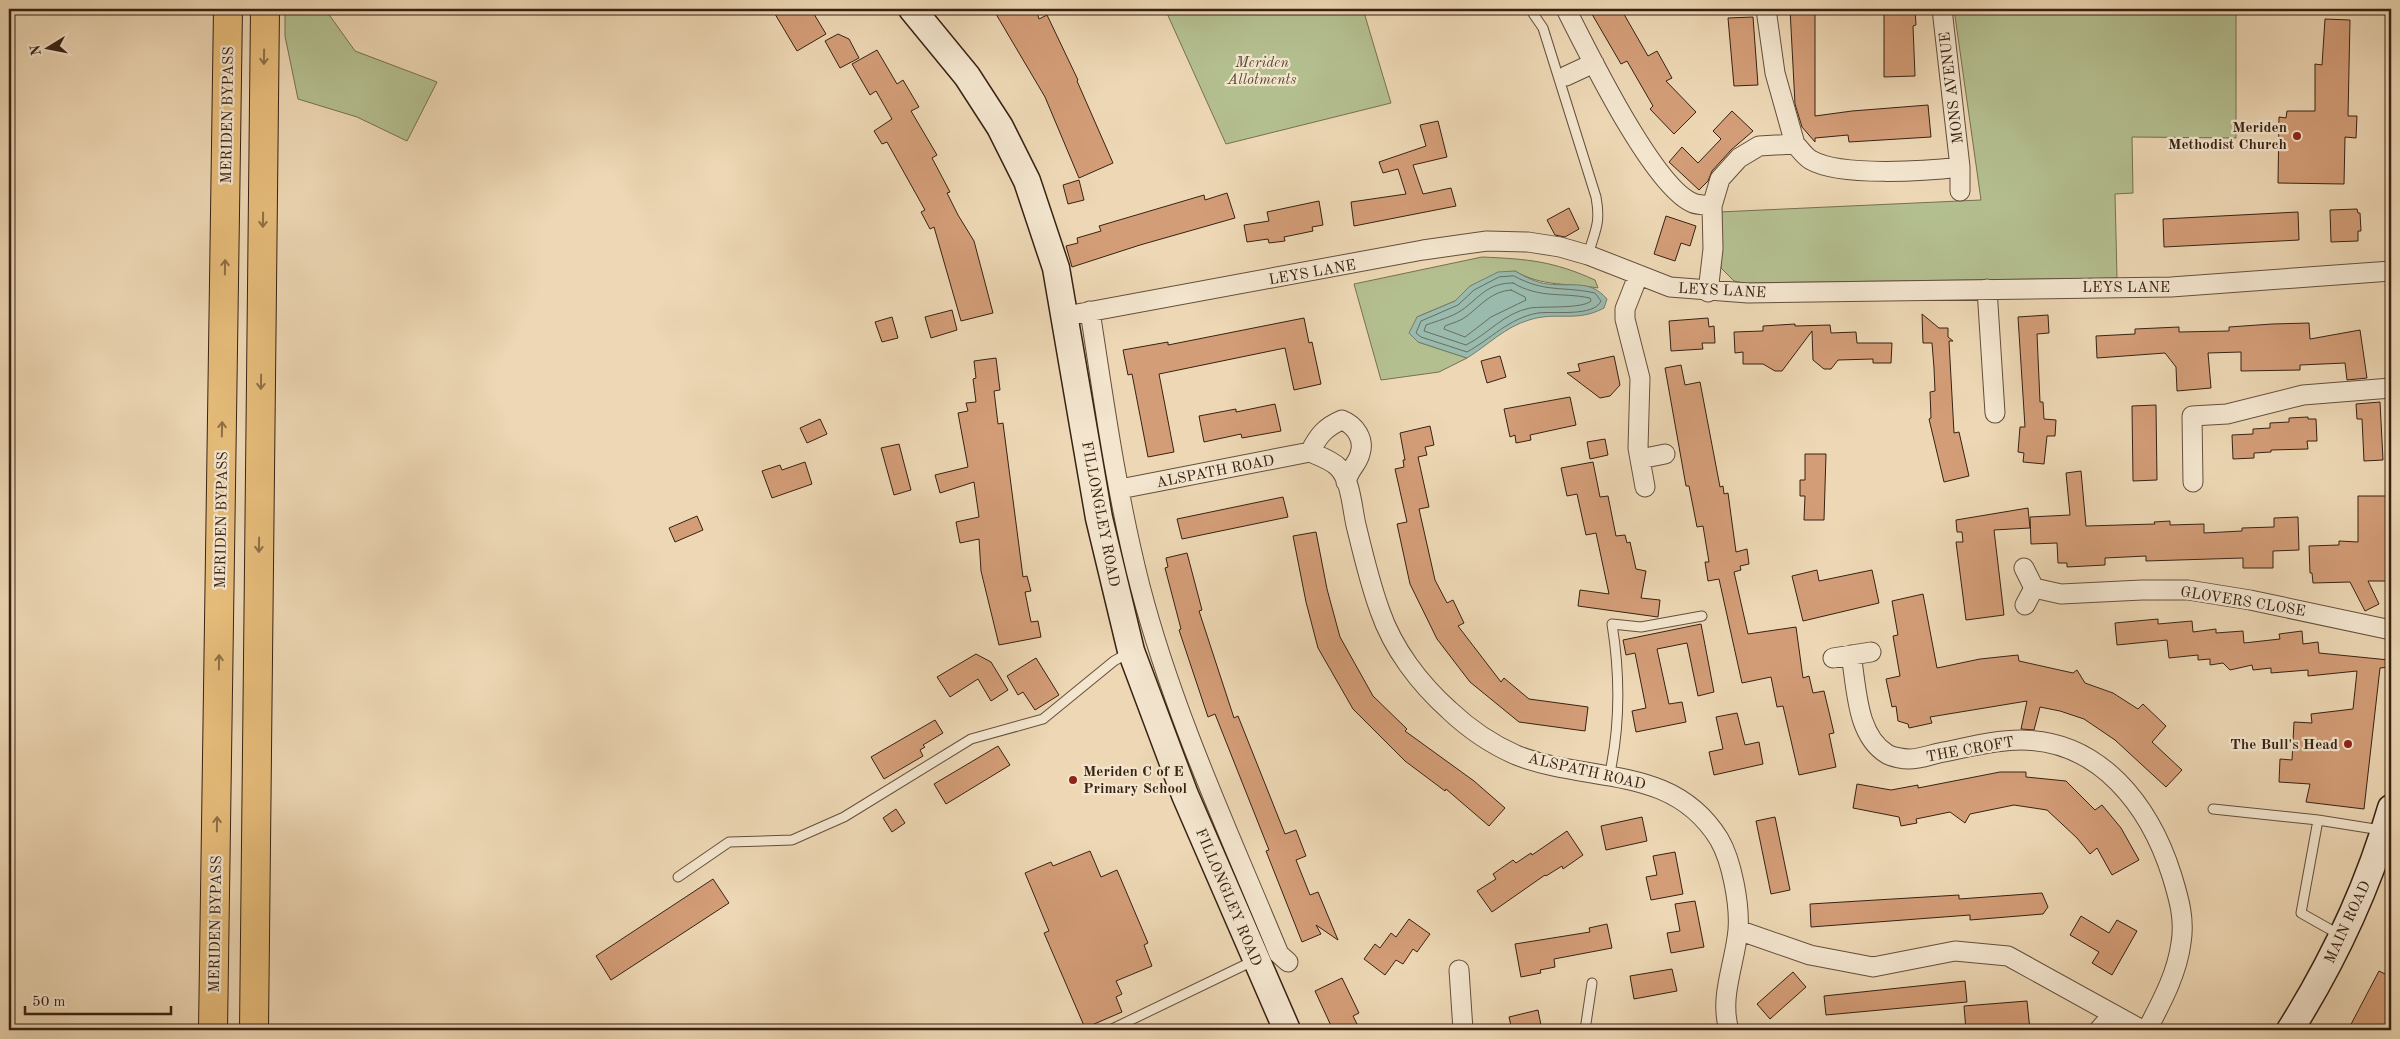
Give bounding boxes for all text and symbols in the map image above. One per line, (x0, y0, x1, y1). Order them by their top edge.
north arrow (22, 22, 72, 72)
street label: MONS AVENUE (1938, 31, 1967, 145)
text: N (28, 43, 44, 57)
street label: MERIDEN BYPASS (220, 46, 237, 184)
one-way arrow (260, 49, 269, 65)
park label: Meriden Allotments (1226, 56, 1297, 88)
place label: Meriden Methodist Church (2168, 121, 2287, 153)
marker: Meriden Methodist Church (2291, 130, 2303, 142)
one-way arrow (258, 212, 268, 228)
street label: LEYS LANE (1268, 258, 1357, 289)
one-way arrow (220, 259, 229, 275)
street label: LEYS LANE (2082, 281, 2170, 296)
street label: LEYS LANE (1677, 282, 1766, 301)
one-way arrow (256, 374, 266, 390)
one-way arrow (217, 421, 227, 438)
street label: FILLONGLEY ROAD (1078, 440, 1121, 588)
street label: MERIDEN BYPASS (214, 451, 231, 589)
street label: ALSPATH ROAD (1155, 454, 1276, 491)
one-way arrow (254, 536, 264, 553)
street label: GLOVERS CLOSE (2179, 585, 2306, 620)
one-way arrow (214, 654, 224, 670)
street label: THE CROFT (1925, 735, 2016, 766)
place label: The Bull's Head (2230, 738, 2338, 753)
marker: The Bull's Head (2342, 738, 2354, 750)
street label: ALSPATH ROAD (1526, 752, 1647, 793)
place label: Meriden C of E Primary School (1083, 765, 1188, 797)
marker: Meriden C of E Primary School (1067, 774, 1079, 786)
one-way arrow (212, 816, 221, 832)
street label: FILLONGLEY ROAD (1192, 827, 1263, 969)
street label: MERIDEN BYPASS (208, 855, 225, 993)
street label: MAIN ROAD (2323, 879, 2374, 966)
scale bar (25, 984, 171, 1016)
text: 50 m (32, 995, 66, 1010)

